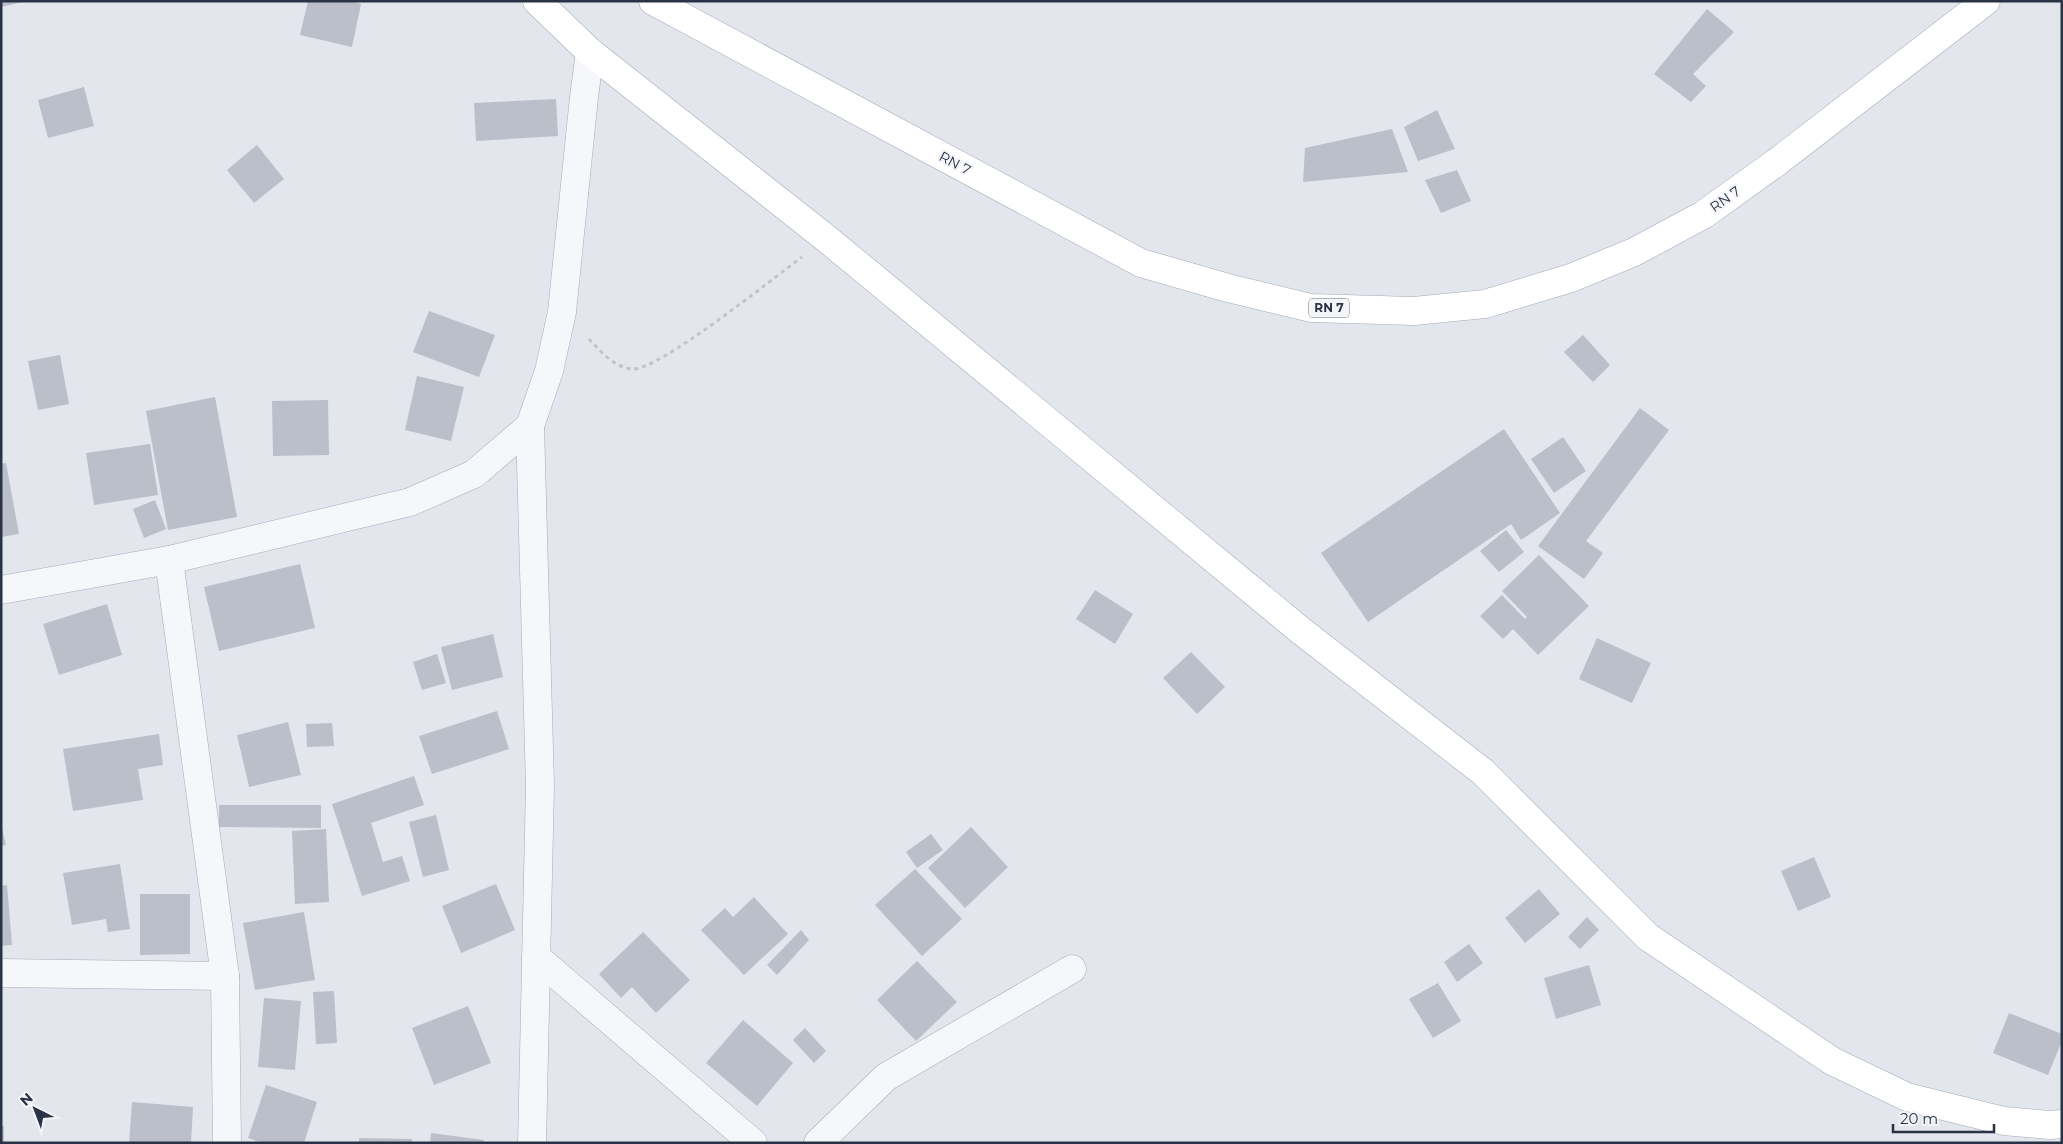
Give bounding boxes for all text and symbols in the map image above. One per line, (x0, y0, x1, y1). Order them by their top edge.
street label: RN 7 (936, 147, 974, 179)
street label: RN 7 (1706, 182, 1744, 216)
road number: RN 7 (1309, 298, 1349, 318)
north arrow (10, 1084, 60, 1134)
text: N (16, 1089, 37, 1110)
scale bar (1893, 1102, 1994, 1134)
text: 20 m (1900, 1109, 1938, 1128)

